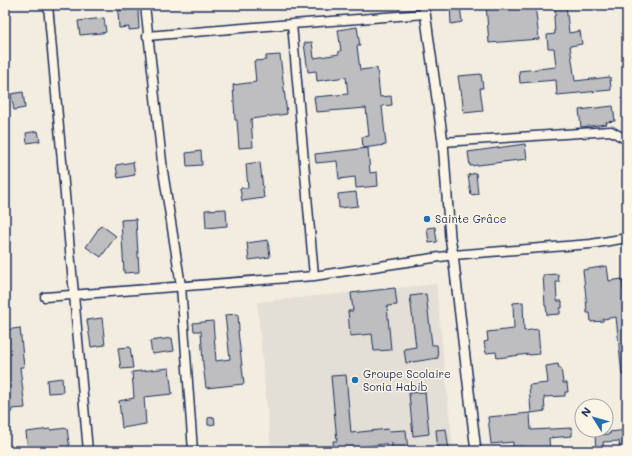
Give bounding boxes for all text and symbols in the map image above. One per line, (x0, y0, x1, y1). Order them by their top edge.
place label: Sainte Grâce (435, 211, 507, 226)
marker: Sainte Grâce (422, 214, 432, 224)
place label: Groupe Scolaire Sonia Habib (363, 366, 451, 394)
marker: Groupe Scolaire Sonia Habib (350, 375, 360, 385)
north arrow (574, 398, 614, 438)
text: N (577, 404, 594, 420)

